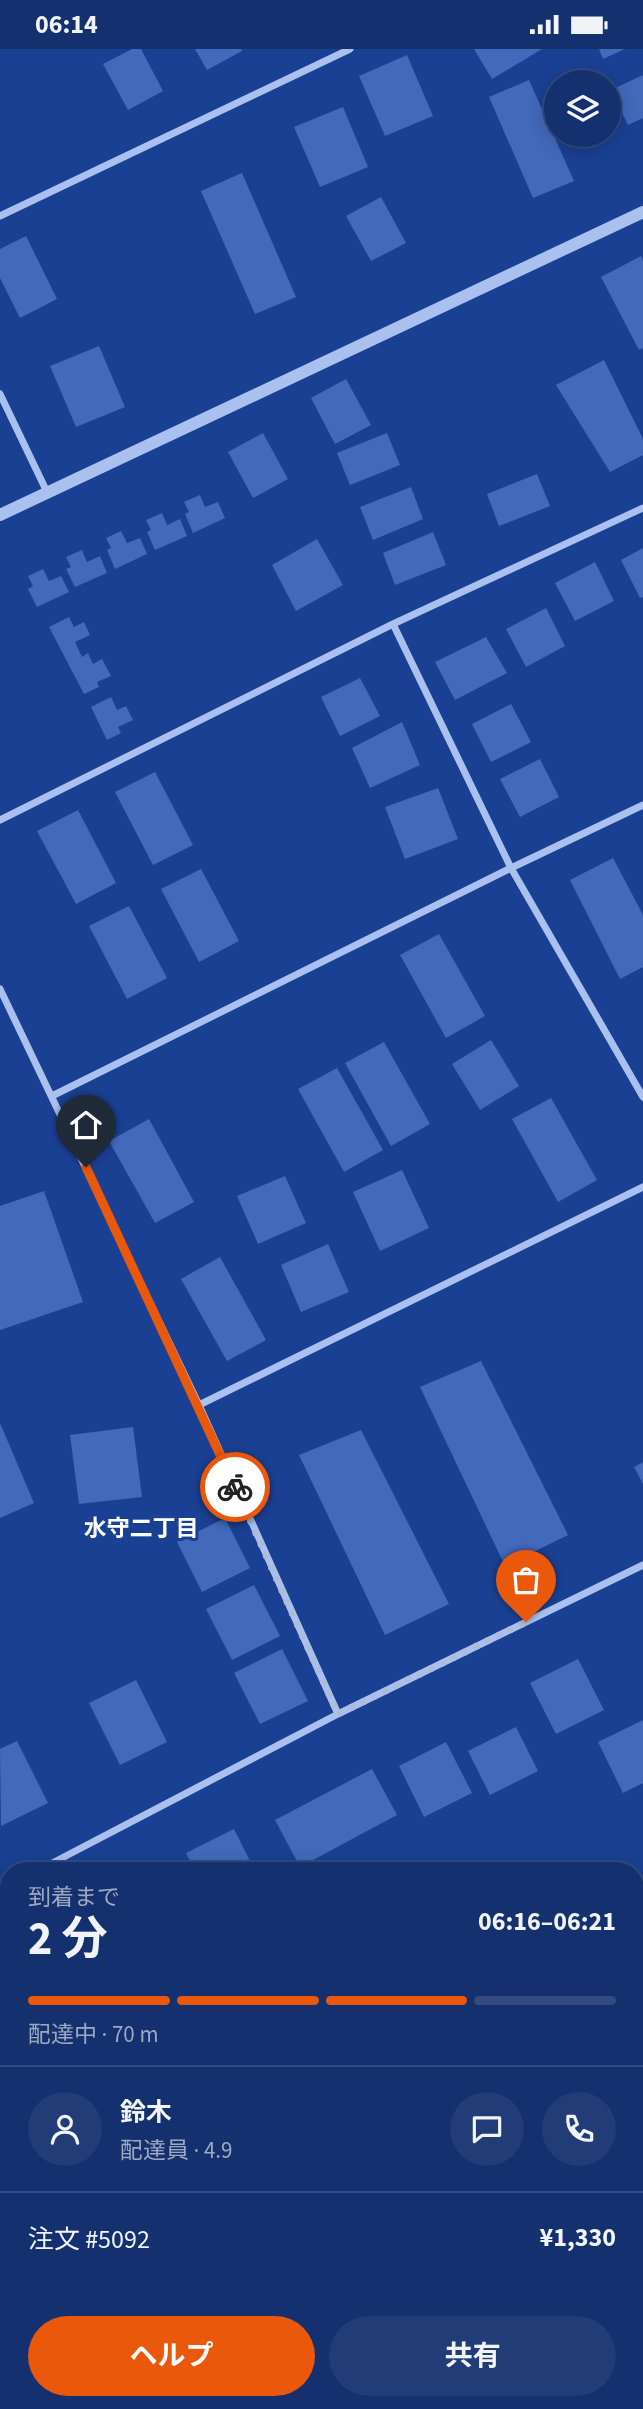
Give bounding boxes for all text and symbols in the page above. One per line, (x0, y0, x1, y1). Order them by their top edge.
text: 06:14 (35, 6, 98, 43)
map controls (544, 70, 621, 147)
button: layers (544, 70, 621, 147)
pin (56, 1095, 116, 1167)
icon: home (67, 1106, 105, 1144)
courier (200, 1452, 270, 1522)
icon: bike (216, 1468, 254, 1506)
district label: 水守二丁目 (84, 1512, 199, 1545)
pin (496, 1550, 556, 1622)
icon: bag (507, 1561, 545, 1599)
text: 到着まで (28, 1881, 120, 1914)
text: 06:16–06:21 (478, 1903, 616, 1940)
text: 2 分 (28, 1907, 108, 1972)
text: 配達中 · 70 m (28, 2018, 158, 2051)
button: person (28, 2092, 102, 2166)
button: chat (450, 2092, 524, 2166)
button: phone (542, 2092, 616, 2166)
text: 鈴木 (120, 2094, 172, 2131)
text: 配達員 · 4.9 (120, 2134, 233, 2167)
text: ¥1,330 (540, 2219, 616, 2256)
text: 注文 #5092 (28, 2221, 150, 2258)
button: ヘルプ (28, 2316, 315, 2396)
button: 共有 (329, 2316, 616, 2396)

